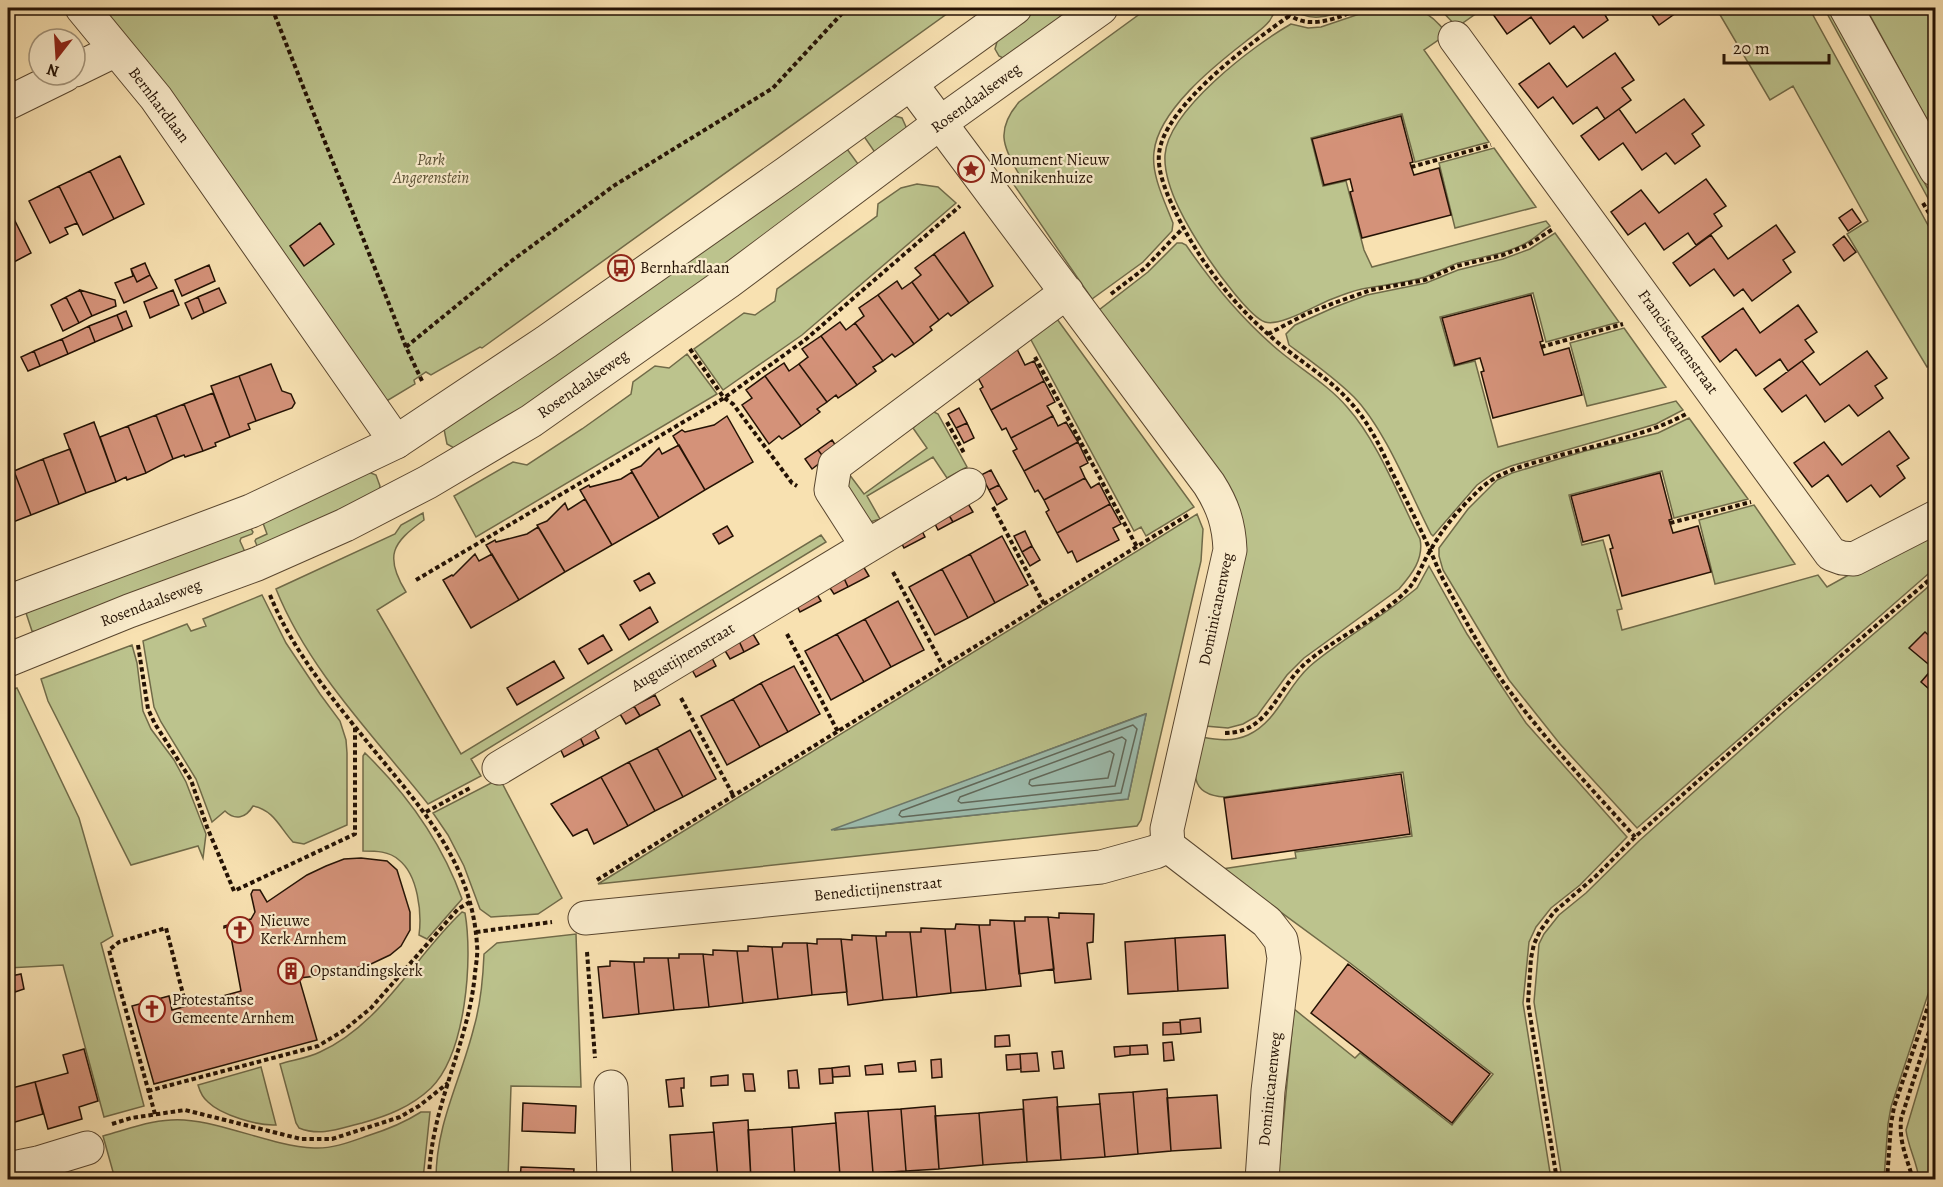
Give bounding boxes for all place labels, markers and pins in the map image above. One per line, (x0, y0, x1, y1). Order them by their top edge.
place label: Monument Nieuw Monnikenhuize (990, 149, 1110, 189)
place icon: Monument Nieuw Monnikenhuize (956, 154, 986, 184)
bus stop icon: Bernhardlaan (606, 253, 636, 283)
place label: Bernhardlaan (640, 257, 730, 279)
place label: Nieuwe Kerk Arnhem (260, 910, 347, 950)
church icon: Nieuwe Kerk Arnhem (225, 915, 255, 945)
building icon: Opstandingskerk (276, 956, 306, 986)
place label: Opstandingskerk (310, 960, 423, 982)
place label: Protestantse Gemeente Arnhem (172, 989, 295, 1029)
church icon: Protestantse Gemeente Arnhem (137, 994, 167, 1024)

